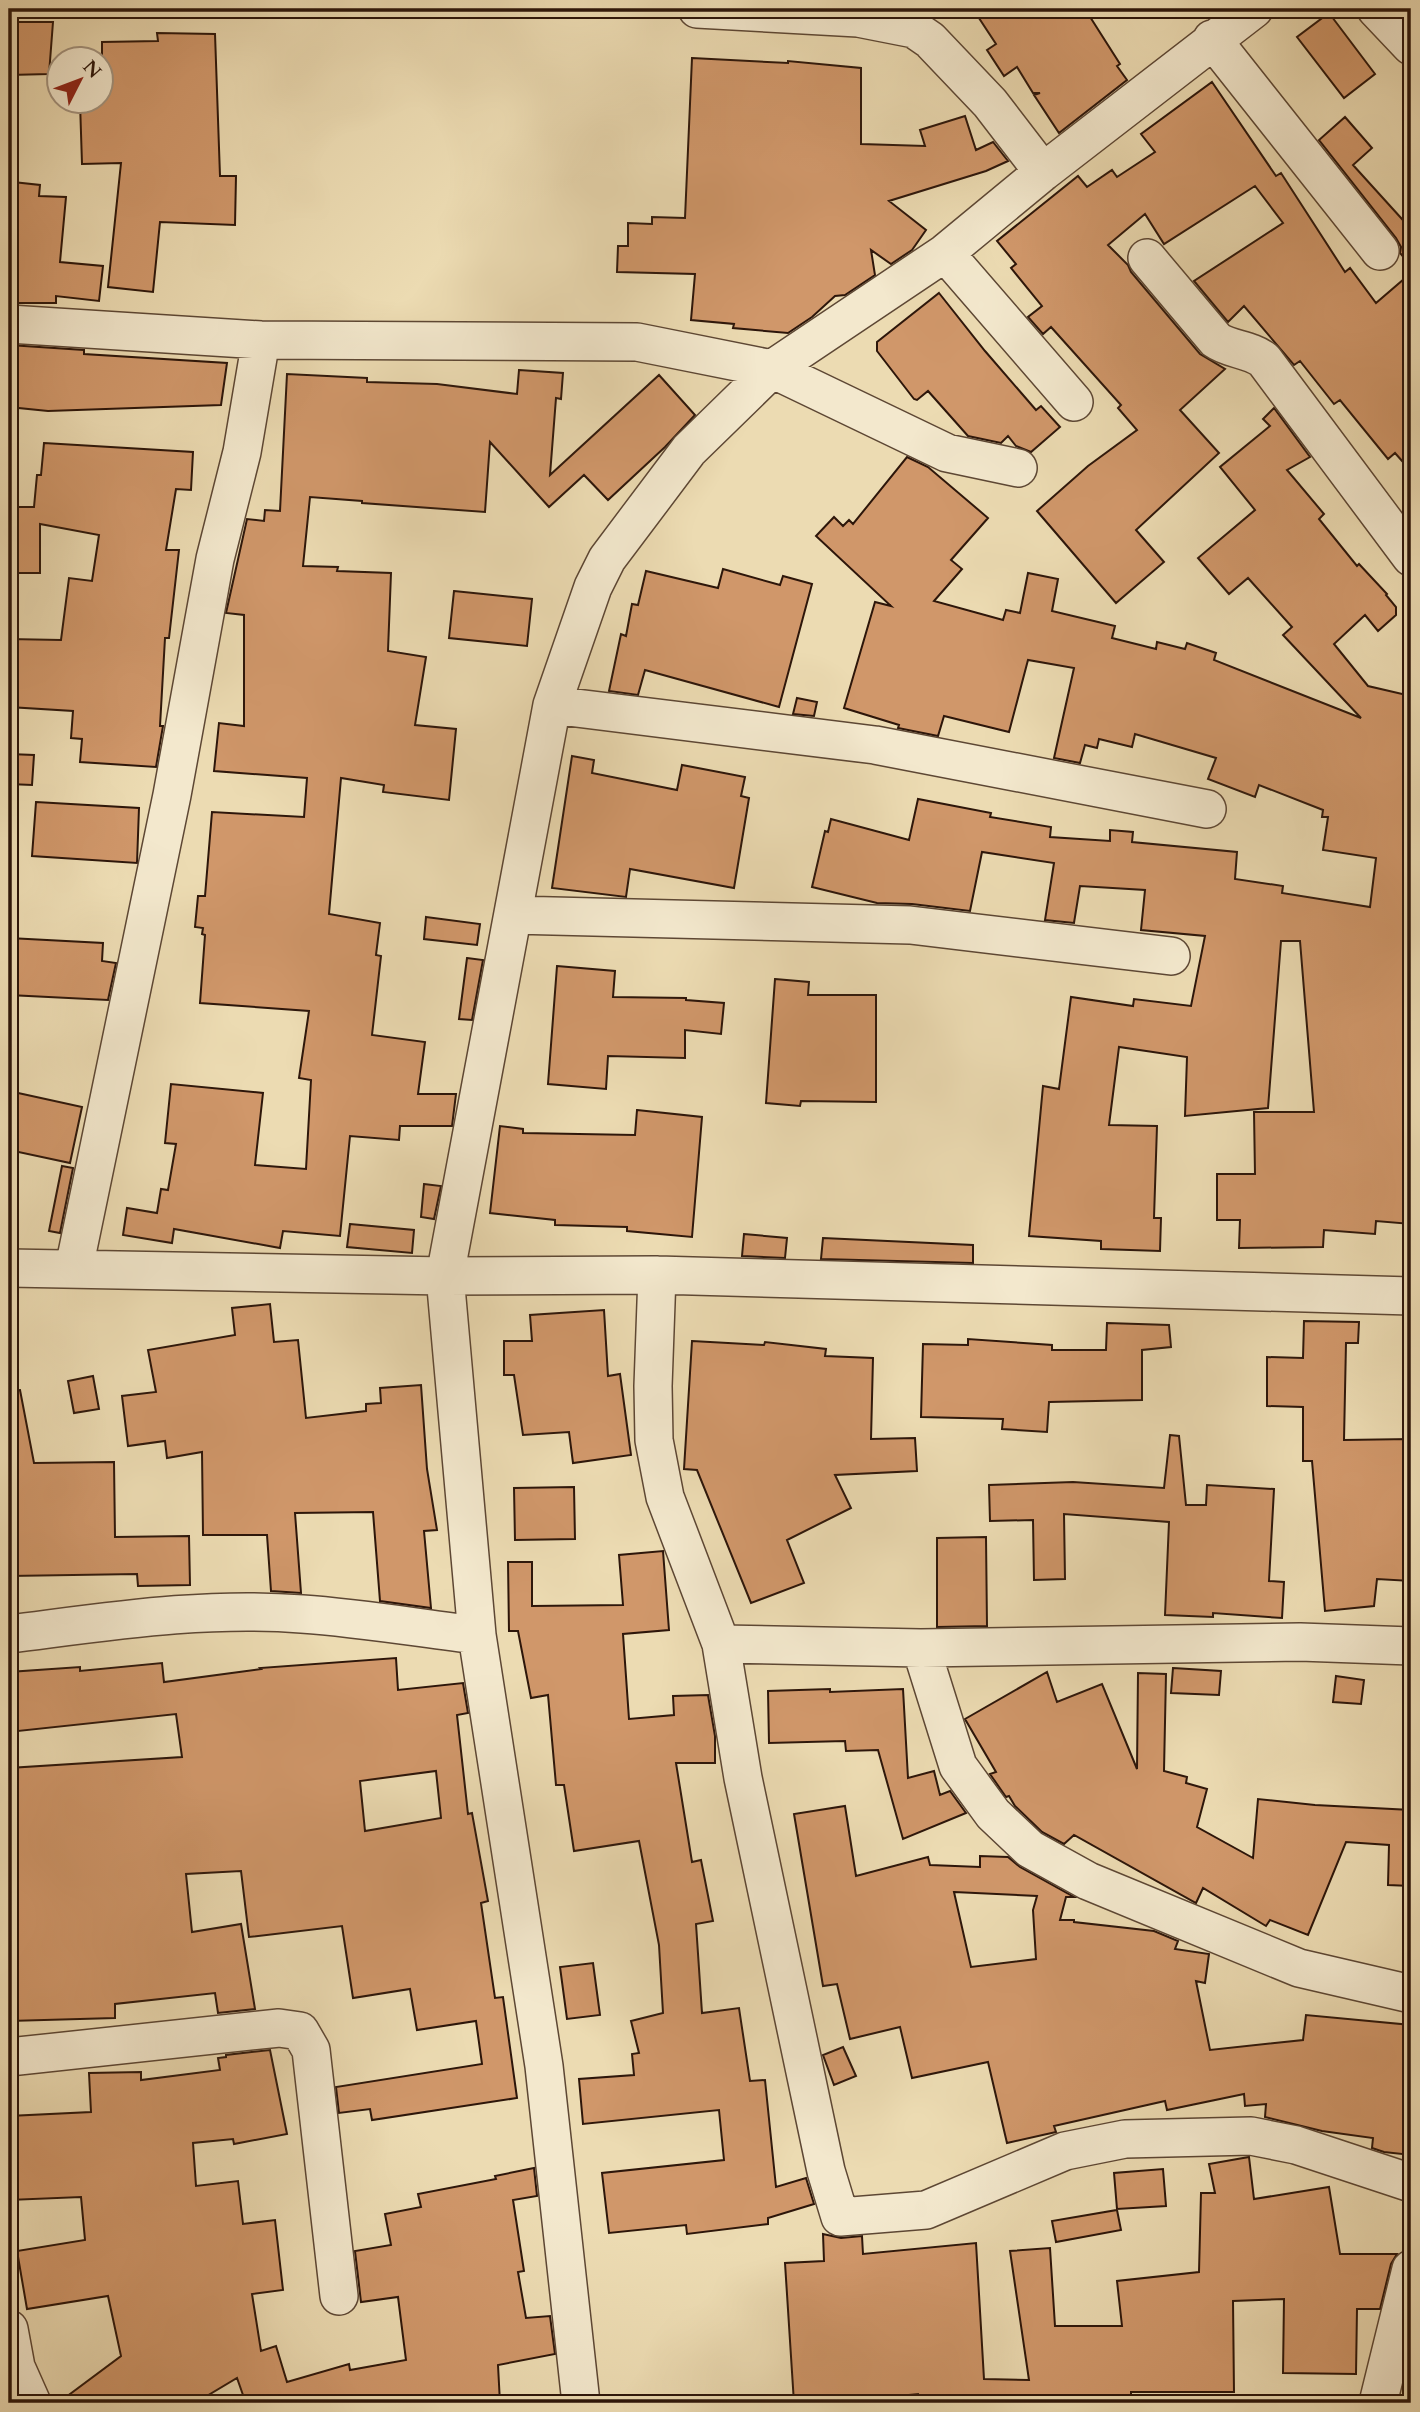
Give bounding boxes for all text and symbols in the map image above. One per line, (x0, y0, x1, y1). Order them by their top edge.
north arrow (46, 46, 116, 116)
text: N (77, 54, 107, 84)

